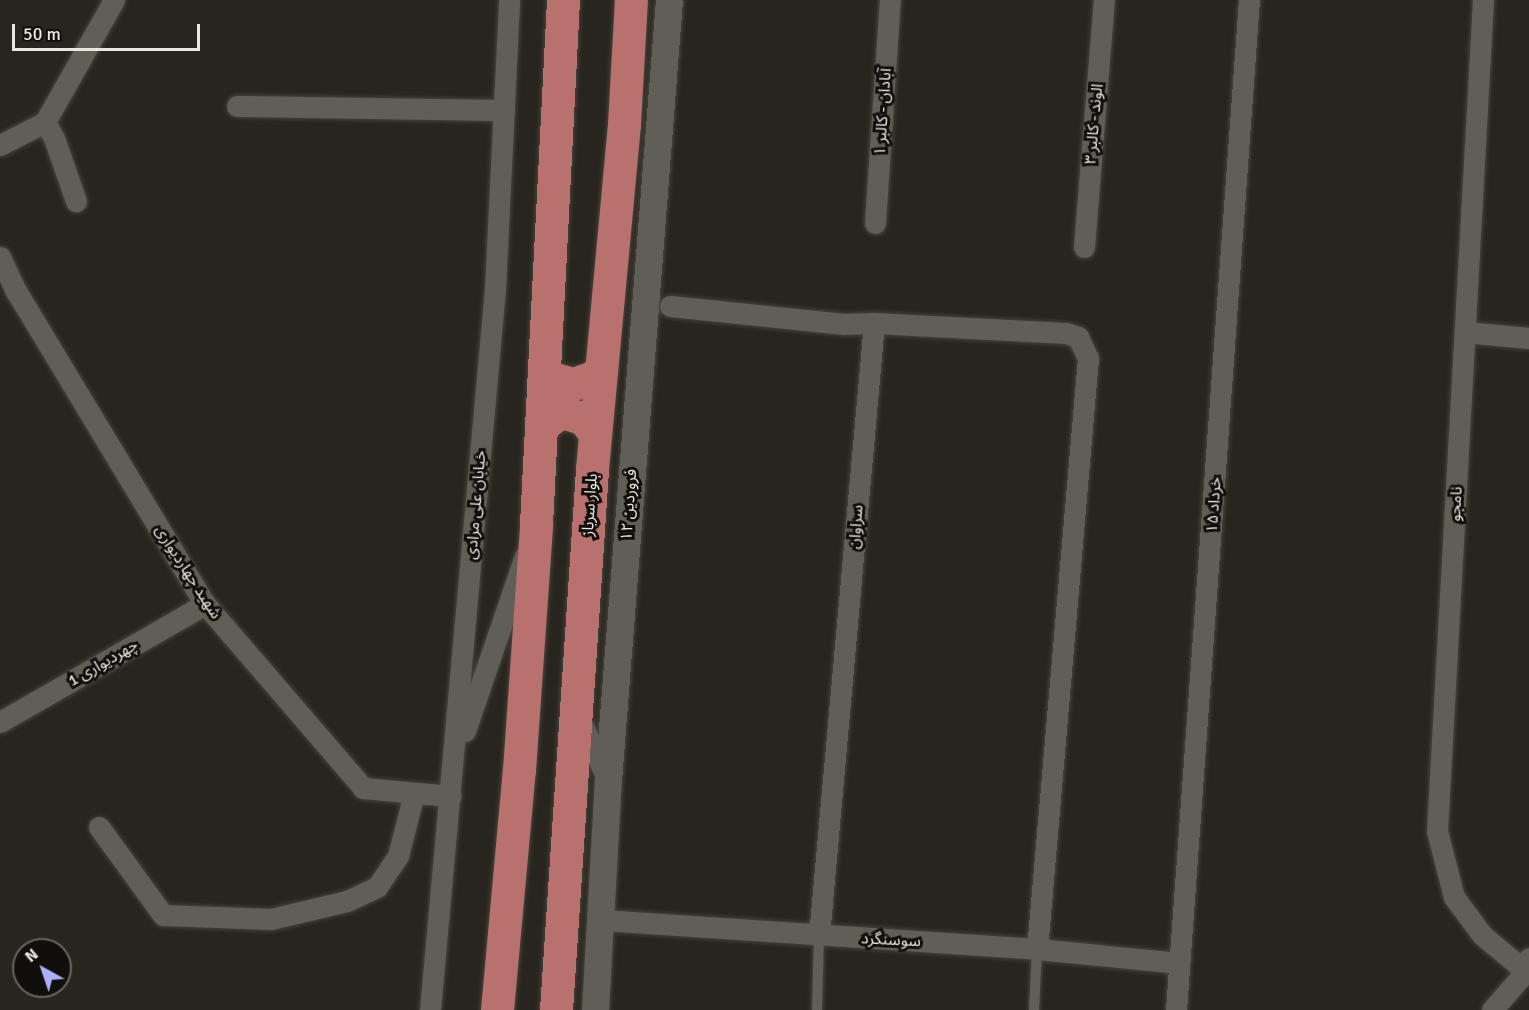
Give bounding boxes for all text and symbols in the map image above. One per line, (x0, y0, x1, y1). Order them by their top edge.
scale bar (15, 12, 202, 50)
text: 50 m (23, 23, 61, 45)
street label: آبادان - کالبر ۱ (870, 68, 896, 156)
street label: الوند - کالبر ۳ (1081, 83, 1107, 165)
street label: خیابان علی مرادی (462, 450, 490, 560)
street label: ۱۲ فروردین (617, 468, 641, 542)
street label: بلوار سرباز (578, 473, 602, 537)
street label: ۱۵ خرداد (1202, 476, 1226, 534)
street label: نامجو (1445, 486, 1467, 522)
street label: سراوان (845, 504, 867, 550)
street label: شهید چهاردیواری (151, 521, 225, 623)
street label: چهردیواری 1 (65, 635, 141, 691)
street label: سوسنگرد (861, 929, 921, 951)
north arrow (12, 938, 72, 998)
text: N (21, 945, 42, 967)

